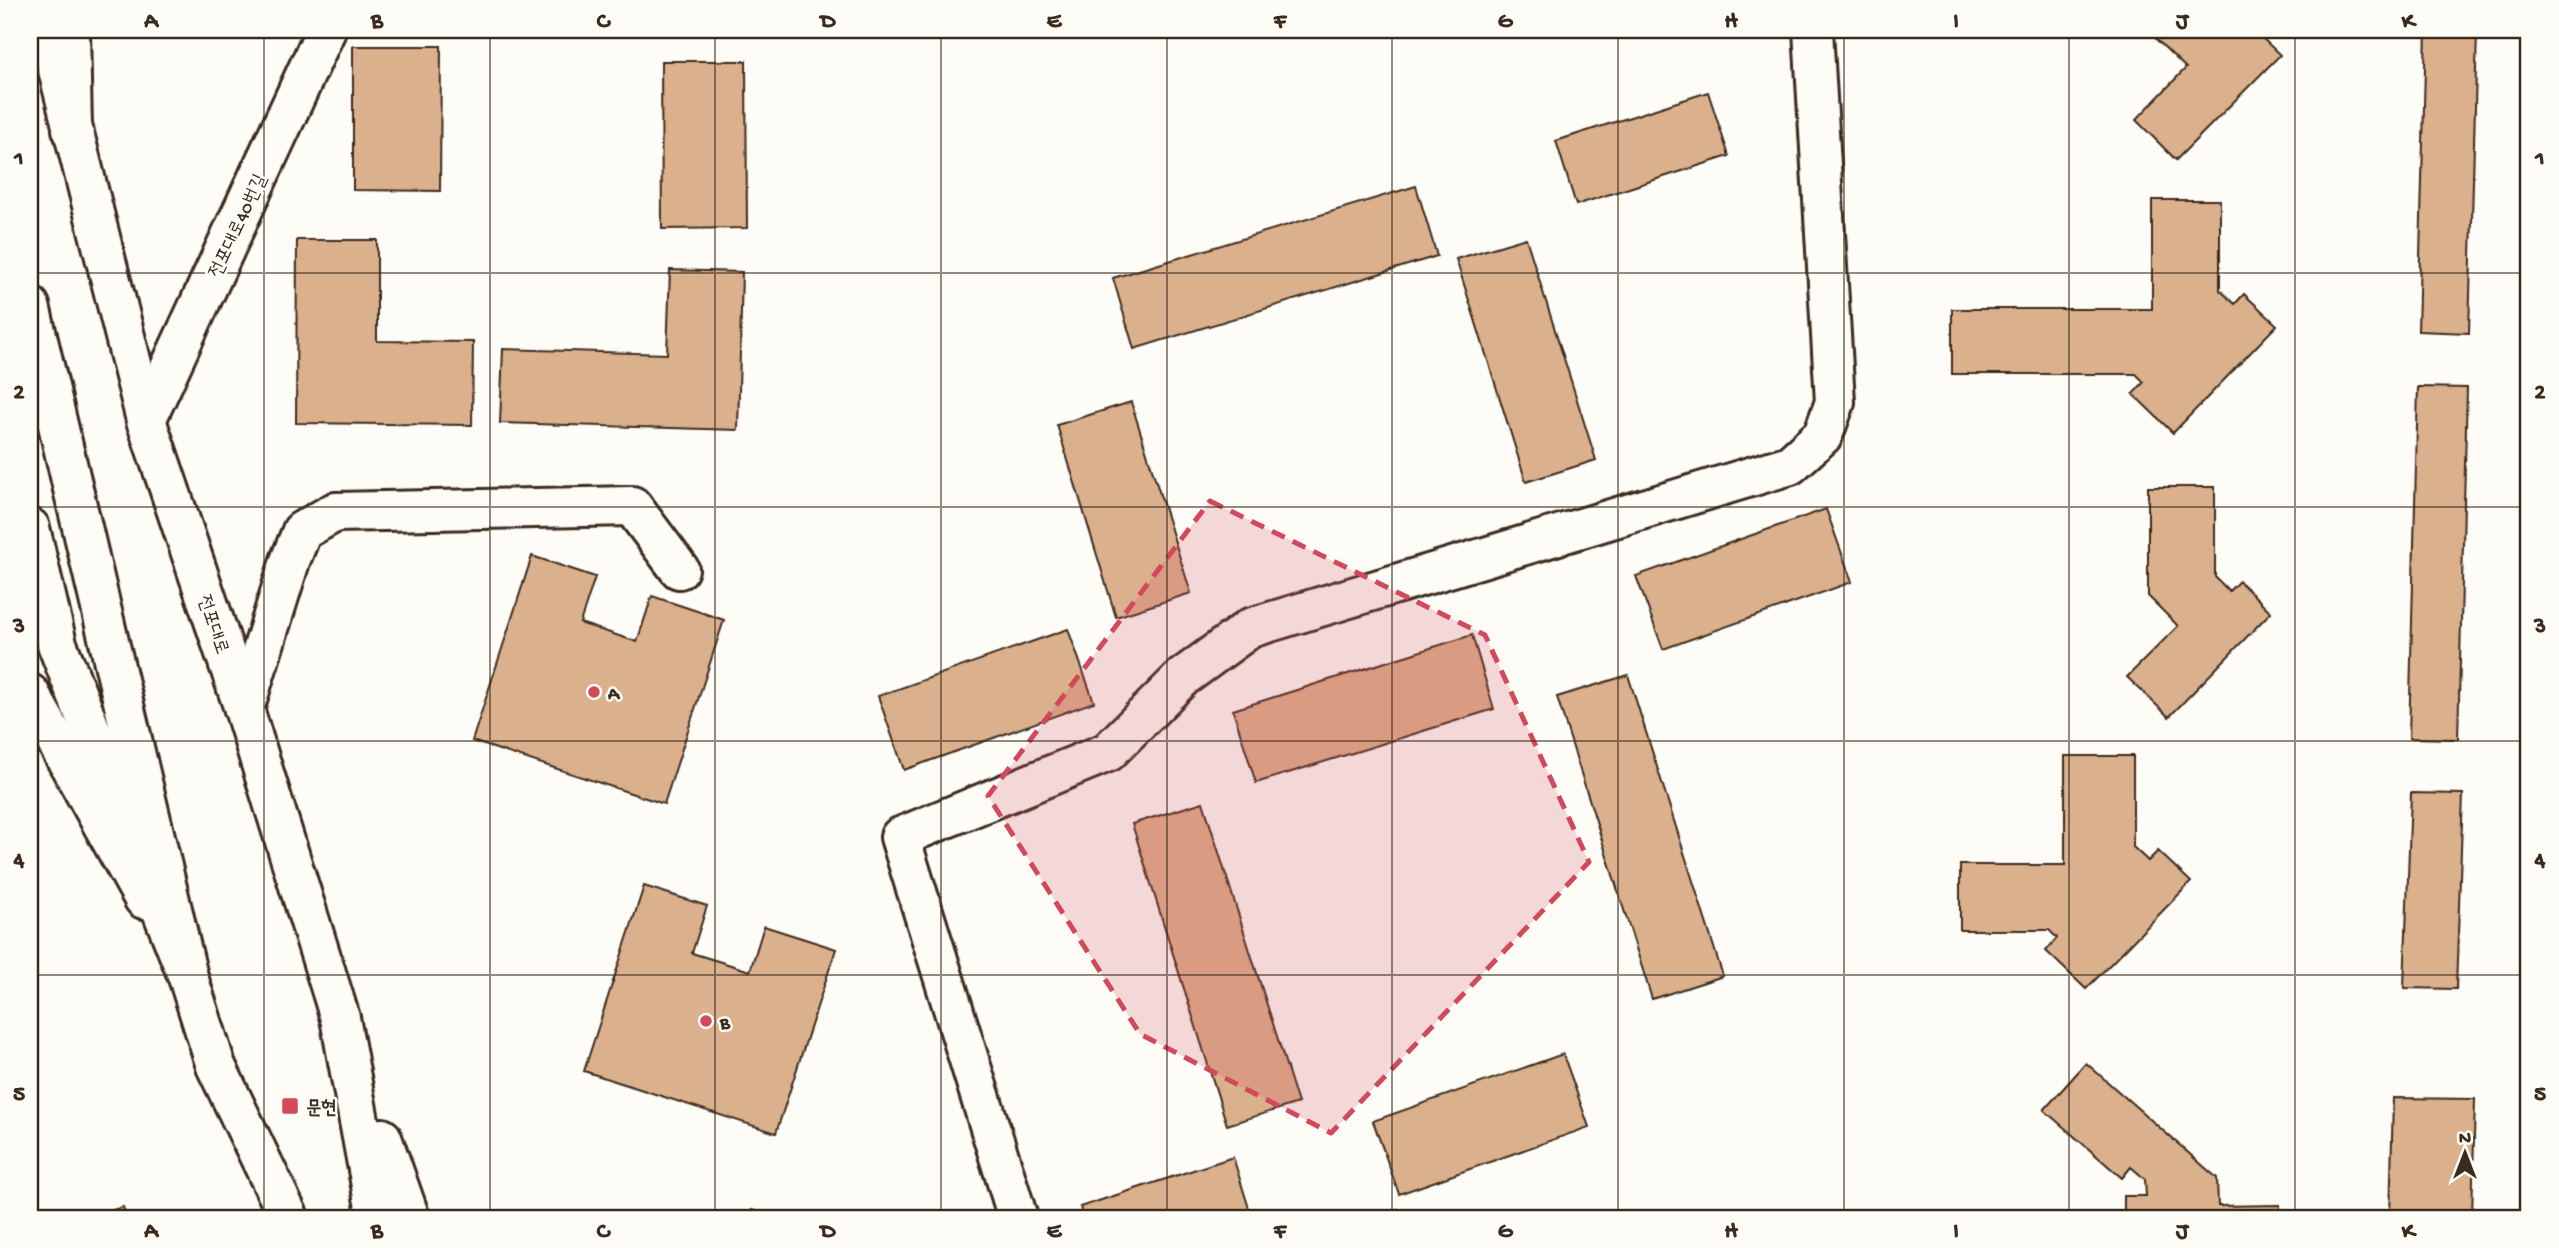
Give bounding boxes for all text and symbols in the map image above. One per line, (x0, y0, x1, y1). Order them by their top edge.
text: A (143, 9, 159, 36)
text: B (370, 9, 384, 36)
text: C (597, 9, 612, 36)
text: D (819, 9, 837, 36)
text: E (1047, 9, 1063, 36)
text: F (1273, 9, 1288, 36)
text: G (1498, 9, 1514, 36)
text: H (1724, 9, 1738, 36)
text: I (1953, 9, 1959, 36)
text: J (2175, 9, 2190, 36)
text: K (2401, 9, 2418, 36)
text: 1 (13, 146, 24, 173)
text: 1 (2534, 146, 2545, 173)
street label: 전포대로40번길 (205, 171, 273, 282)
text: 2 (13, 380, 25, 407)
text: 2 (2534, 380, 2546, 407)
street label: 전포대로 (191, 592, 233, 658)
text: 3 (12, 614, 25, 641)
text: 3 (2533, 614, 2546, 641)
marker: A (586, 684, 602, 700)
place label: A (607, 684, 621, 707)
text: 4 (13, 848, 25, 875)
text: 4 (2534, 848, 2546, 875)
marker: B (698, 1013, 714, 1029)
place label: B (719, 1013, 731, 1036)
text: 5 (13, 1082, 25, 1109)
text: 5 (2534, 1082, 2546, 1109)
marker: 문현 (280, 1096, 300, 1116)
place label: 문현 (306, 1098, 337, 1121)
north arrow (2430, 1118, 2500, 1188)
text: N (2459, 1128, 2471, 1151)
text: A (143, 1219, 159, 1246)
text: B (370, 1219, 384, 1246)
text: C (597, 1219, 612, 1246)
text: D (819, 1219, 837, 1246)
text: E (1047, 1219, 1063, 1246)
text: F (1273, 1219, 1288, 1246)
text: G (1498, 1219, 1514, 1246)
text: H (1724, 1219, 1738, 1246)
text: I (1953, 1219, 1959, 1246)
text: J (2175, 1219, 2190, 1246)
text: K (2401, 1219, 2418, 1246)

